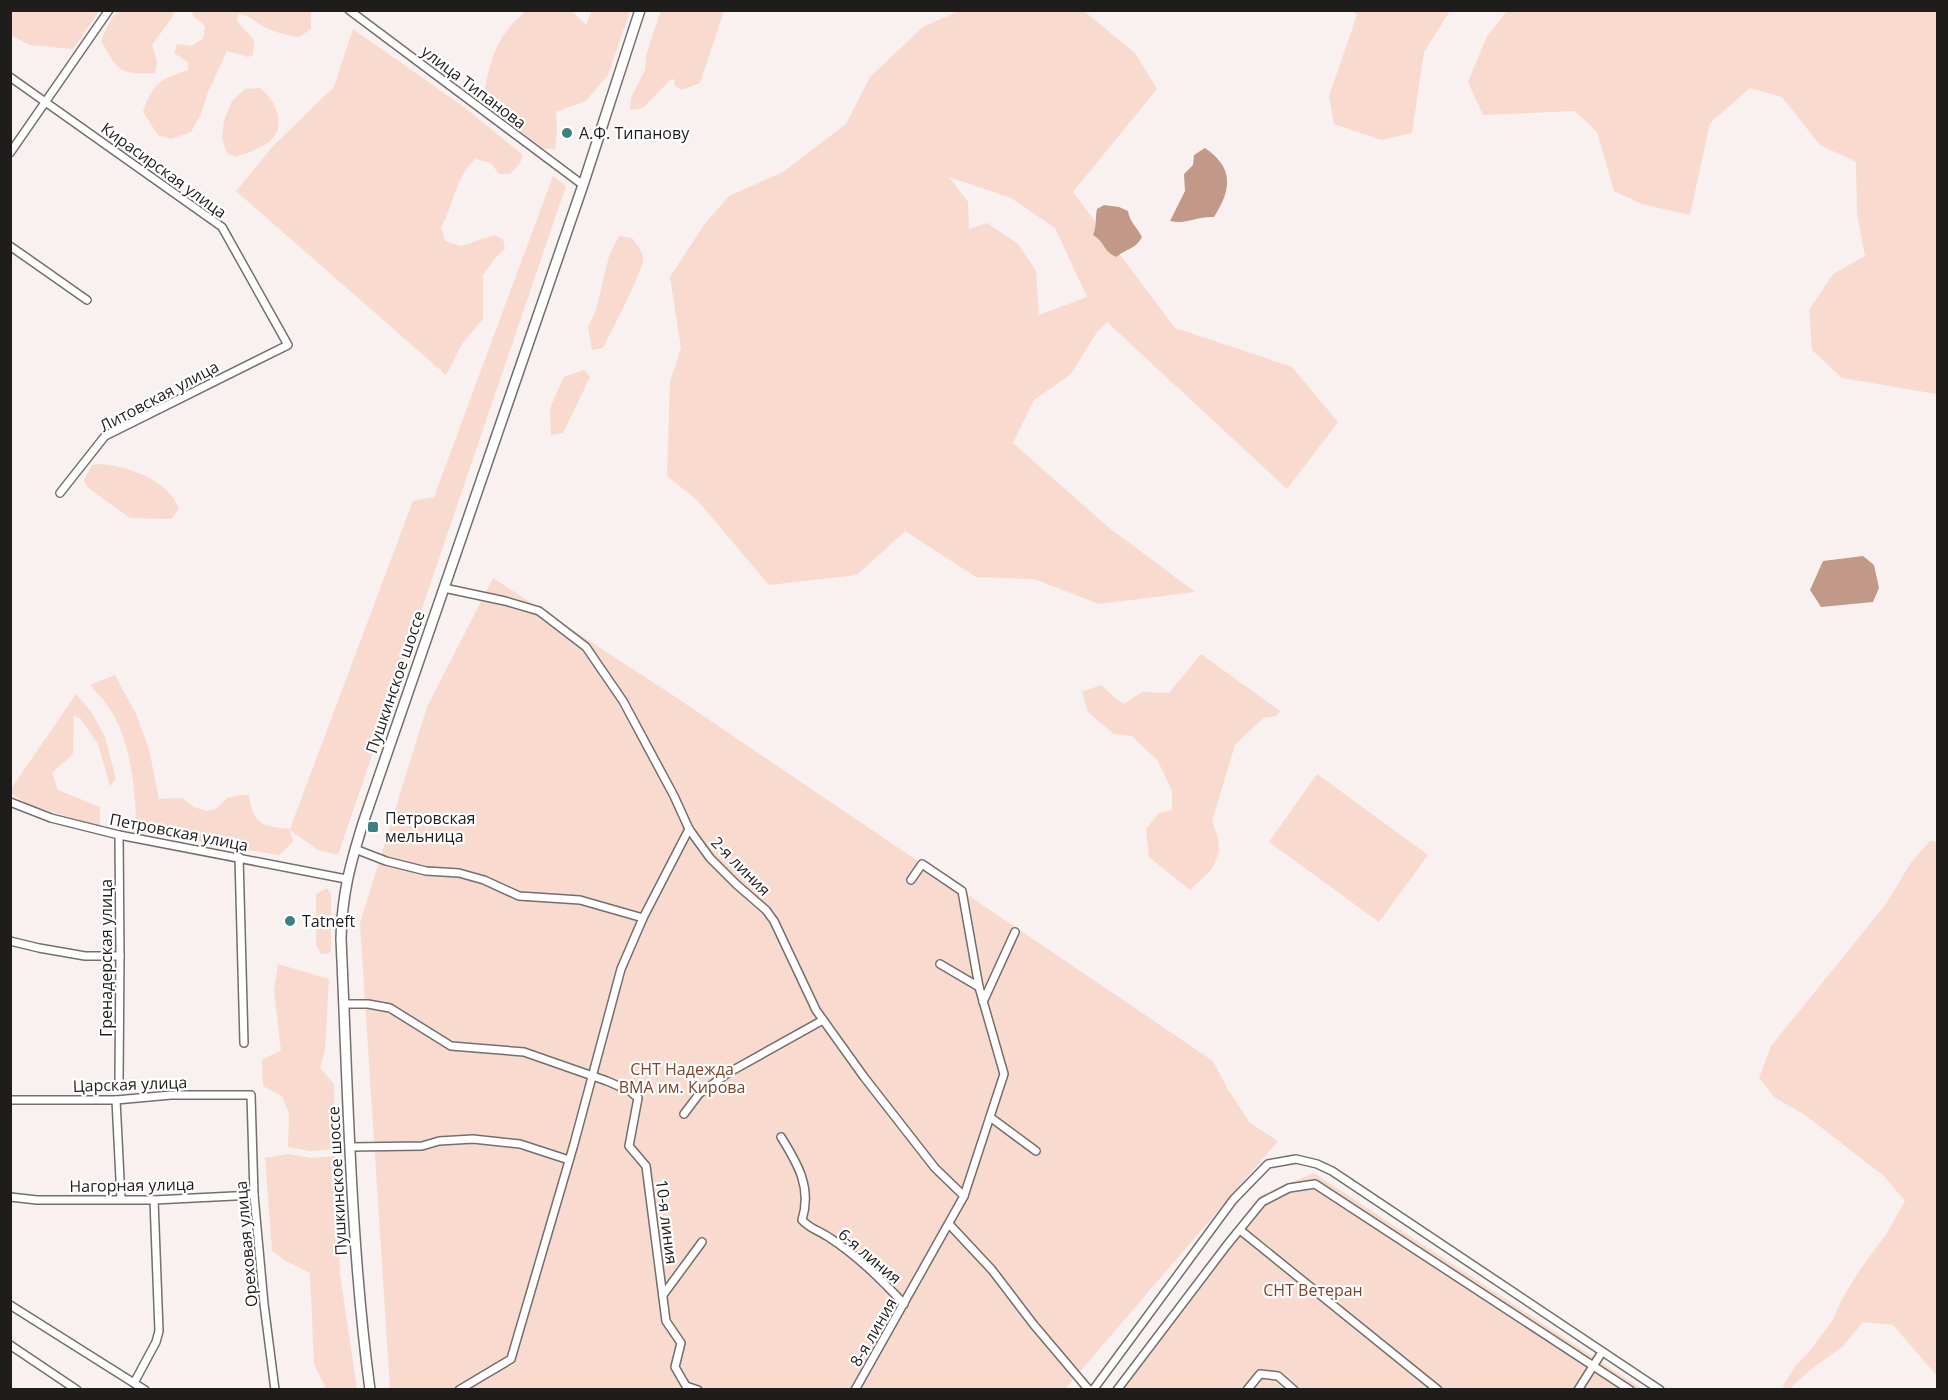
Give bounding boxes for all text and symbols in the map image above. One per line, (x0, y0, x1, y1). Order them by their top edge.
street label: улица Типанова (417, 40, 531, 134)
street label: Кирасирская улица (97, 117, 231, 223)
place label: А.Ф. Типанову (579, 122, 690, 144)
marker: А.Ф. Типанову (560, 126, 574, 140)
street label: Литовская улица (96, 355, 222, 437)
street label: Пушкинское шоссе (360, 608, 430, 756)
place label: Петровская мельница (385, 807, 475, 847)
street label: Петровская улица (108, 808, 250, 856)
marker: Петровская мельница (366, 820, 380, 834)
street label: 2-я линия (706, 831, 776, 901)
street label: Гренадерская улица (95, 879, 117, 1037)
place label: Tatneft (302, 910, 356, 932)
marker: Tatneft (283, 914, 297, 928)
park label: СНТ Надежда ВМА им. Кирова (619, 1058, 745, 1098)
street label: Царская улица (72, 1071, 188, 1097)
street label: Пушкинское шоссе (322, 1106, 352, 1256)
street label: Нагорная улица (69, 1173, 195, 1197)
street label: 10-я линия (651, 1178, 683, 1266)
street label: Ореховая улица (230, 1180, 262, 1308)
street label: 6-я линия (834, 1223, 906, 1289)
park label: СНТ Ветеран (1263, 1279, 1363, 1301)
street label: 8-я линия (845, 1294, 901, 1370)

